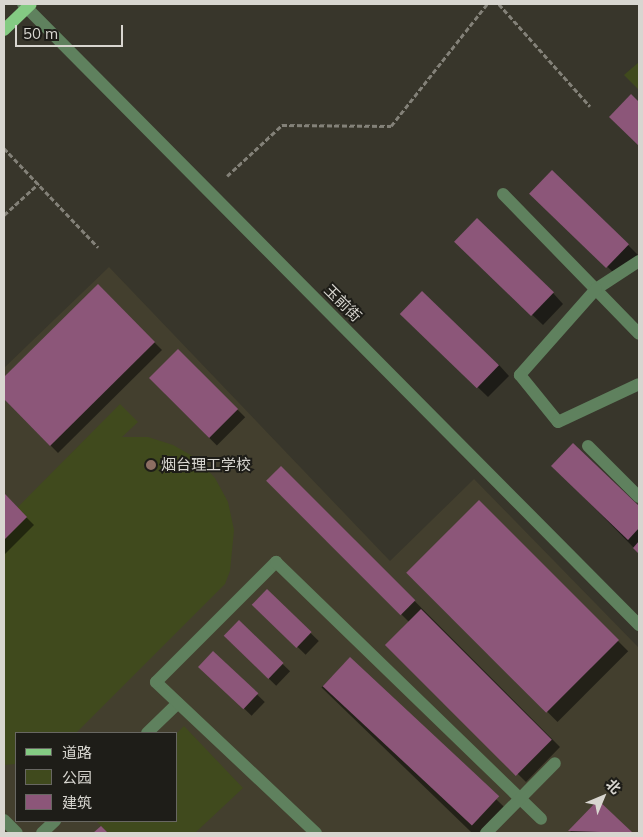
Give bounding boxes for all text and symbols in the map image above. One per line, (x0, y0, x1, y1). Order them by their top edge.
scale bar (18, 15, 125, 47)
text: 50 m (23, 24, 58, 43)
street label: 玉前街 (321, 281, 365, 325)
place label: 烟台理工学校 (161, 456, 251, 474)
marker: 烟台理工学校 (145, 459, 157, 471)
legend (15, 732, 178, 822)
text: 道路 (62, 743, 92, 762)
text: 公园 (62, 768, 92, 787)
north arrow (578, 772, 628, 822)
text: 北 (602, 775, 625, 798)
text: 建筑 (62, 793, 92, 812)

